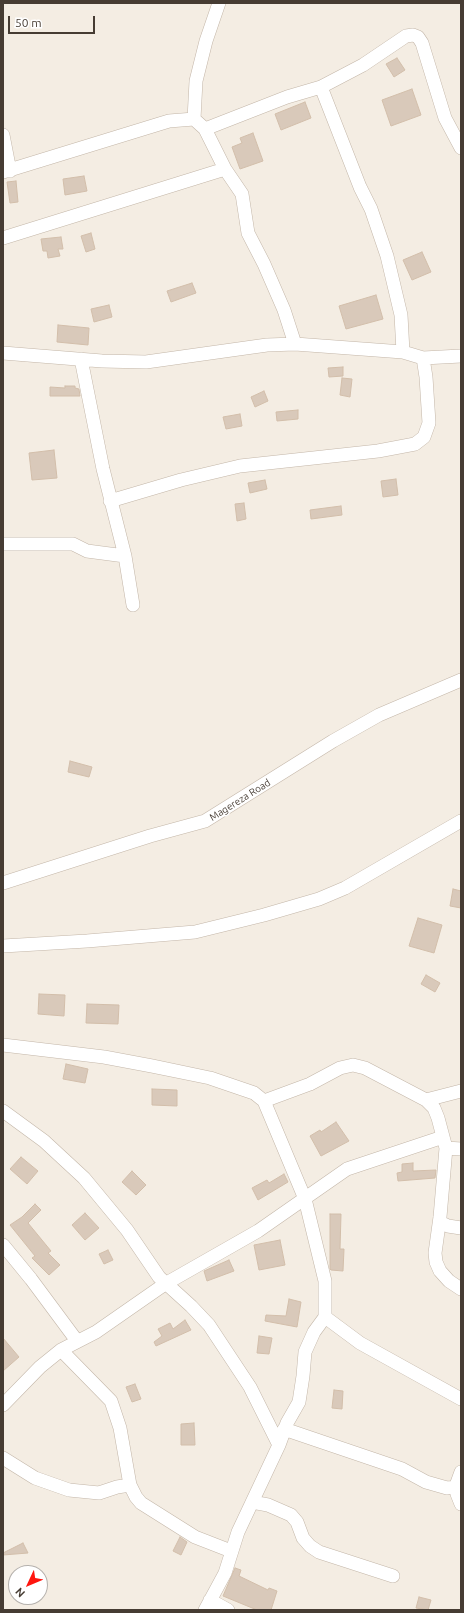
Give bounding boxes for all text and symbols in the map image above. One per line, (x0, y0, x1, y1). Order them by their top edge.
scale bar (10, 8, 97, 34)
text: 50 m (15, 16, 42, 29)
street label: Magereza Road (207, 777, 273, 823)
north arrow (8, 1565, 48, 1605)
text: N (13, 1586, 27, 1600)

